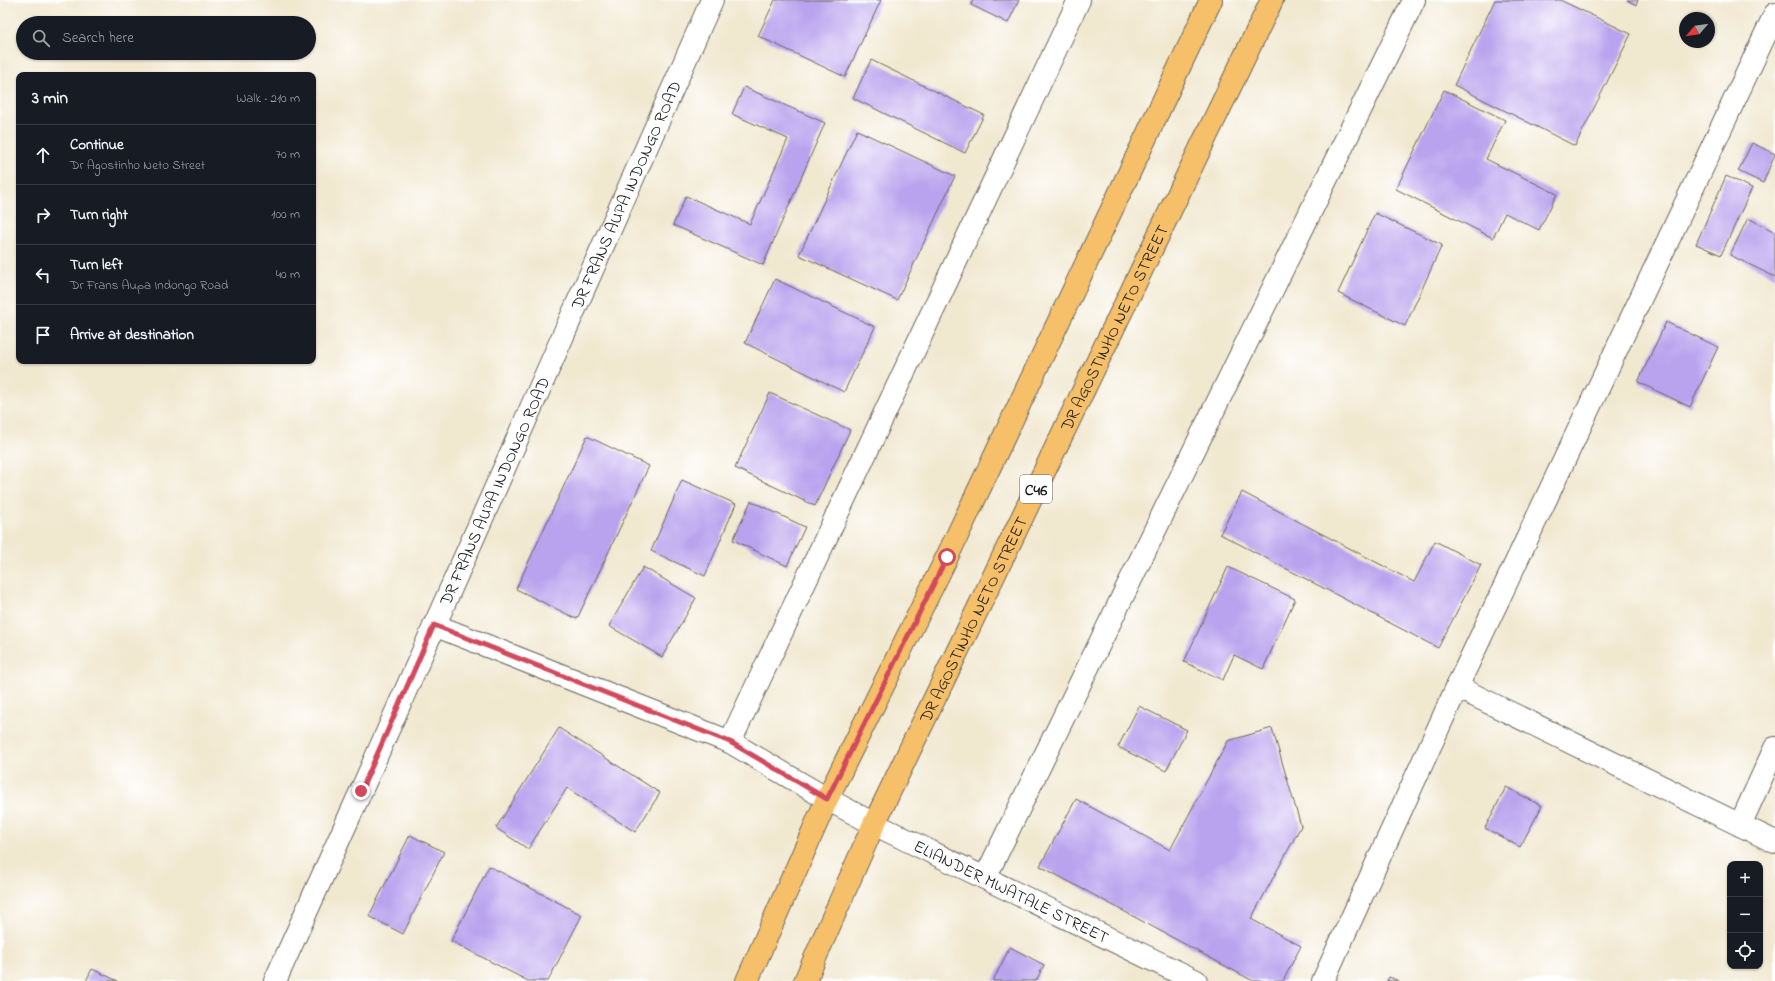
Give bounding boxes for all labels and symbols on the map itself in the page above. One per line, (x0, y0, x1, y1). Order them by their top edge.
north arrow (1679, 12, 1715, 48)
street label: DR FRANS AUPA INDONGO ROAD (565, 77, 689, 314)
street label: DR AGOSTINHO NETO STREET (1054, 221, 1176, 436)
street label: DR FRANS AUPA INDONGO ROAD (434, 373, 557, 610)
road number: C46 (1020, 475, 1052, 503)
street label: DR AGOSTINHO NETO STREET (913, 512, 1035, 728)
route start (938, 548, 956, 566)
route end (352, 782, 370, 800)
street label: ELIANDER MWATALE STREET (909, 834, 1113, 951)

